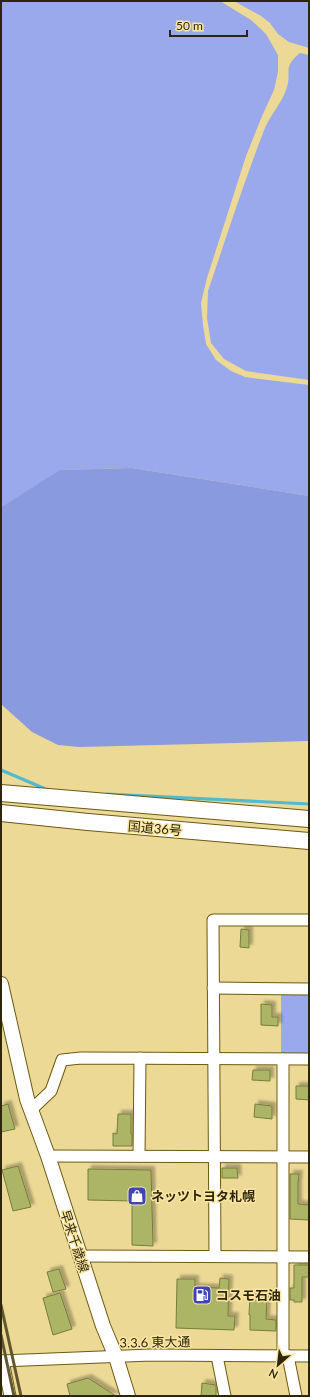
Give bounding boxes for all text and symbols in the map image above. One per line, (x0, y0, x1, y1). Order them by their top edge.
scale bar (170, 12, 247, 38)
text: 50 m (176, 18, 203, 33)
street label: 国道36号 (127, 818, 183, 838)
shop icon: ネッツトヨタ札幌 (126, 1185, 148, 1207)
place label: ネッツトヨタ札幌 (151, 1188, 255, 1204)
street label: 早来千歳線 (57, 1208, 93, 1274)
fuel station icon: コスモ石油 (191, 1284, 213, 1306)
place label: コスモ石油 (216, 1287, 281, 1303)
street label: 3.3.6 東大通 (119, 1333, 191, 1351)
north arrow (258, 1345, 298, 1385)
text: N (266, 1367, 280, 1382)

